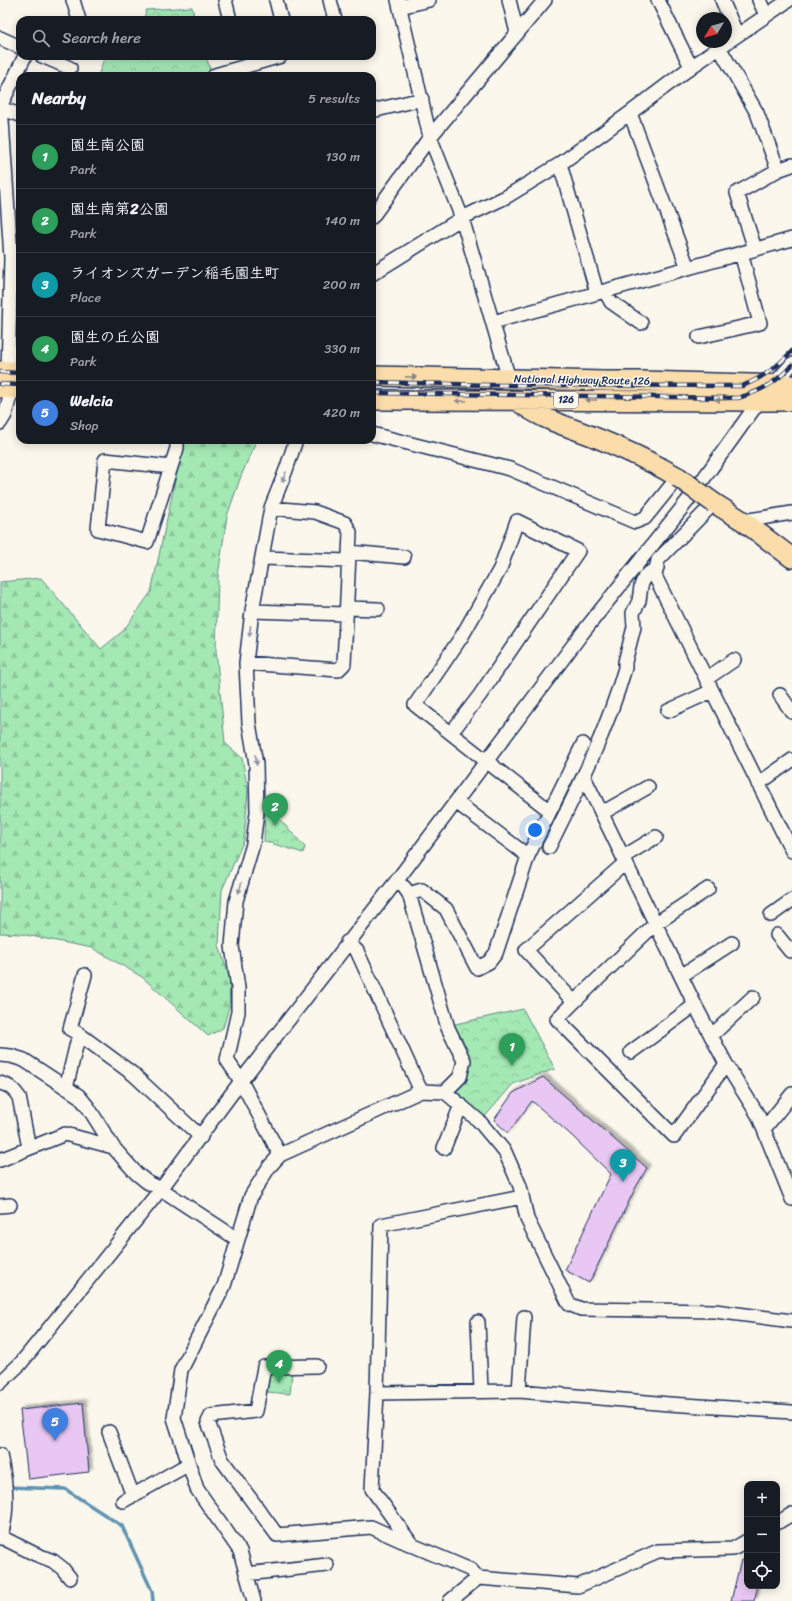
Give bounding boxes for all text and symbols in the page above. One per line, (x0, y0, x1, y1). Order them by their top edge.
north arrow (696, 12, 732, 48)
search box (16, 16, 376, 60)
text: Search here (62, 25, 141, 51)
icon: search (30, 27, 52, 49)
text: Nearby (32, 83, 86, 113)
text: 5 results (308, 87, 360, 110)
text: 園生南公園 (70, 132, 145, 158)
text: 1 (42, 145, 48, 168)
text: 130 m (326, 145, 360, 168)
text: Park (70, 158, 97, 181)
text: 園生南第2公園 (70, 196, 169, 222)
text: 2 (41, 209, 49, 232)
text: 140 m (325, 209, 360, 232)
text: Park (70, 222, 97, 245)
text: ライオンズガーデン稲毛園生町 (70, 260, 279, 286)
text: 3 (41, 273, 49, 296)
text: 200 m (323, 273, 360, 296)
text: Place (70, 286, 101, 309)
text: 園生の丘公園 (70, 324, 160, 350)
text: 4 (41, 337, 49, 360)
text: 330 m (324, 337, 360, 360)
text: Park (70, 350, 97, 373)
street label: National Highway Route 126 (514, 369, 650, 391)
one-way arrow (405, 374, 418, 380)
text: Welcia (70, 388, 113, 414)
road number: 126 (554, 392, 578, 408)
one-way arrow (584, 397, 597, 403)
one-way arrow (714, 397, 727, 403)
one-way arrow (454, 398, 467, 404)
text: 5 (41, 401, 49, 424)
text: 420 m (323, 401, 360, 424)
text: Shop (70, 414, 98, 437)
one-way arrow (280, 472, 286, 484)
one-way arrow (247, 625, 253, 637)
one-way arrow (252, 754, 259, 766)
pin: 2 (262, 793, 288, 826)
your location (525, 820, 545, 840)
one-way arrow (237, 882, 243, 894)
pin: 1 (499, 1033, 525, 1066)
pin: 3 (610, 1149, 636, 1182)
pin: 4 (266, 1350, 292, 1383)
pin: 5 (42, 1408, 68, 1441)
map controls (744, 1481, 780, 1589)
button: + (744, 1481, 780, 1517)
button: − (744, 1517, 780, 1553)
button: locate (744, 1553, 780, 1589)

